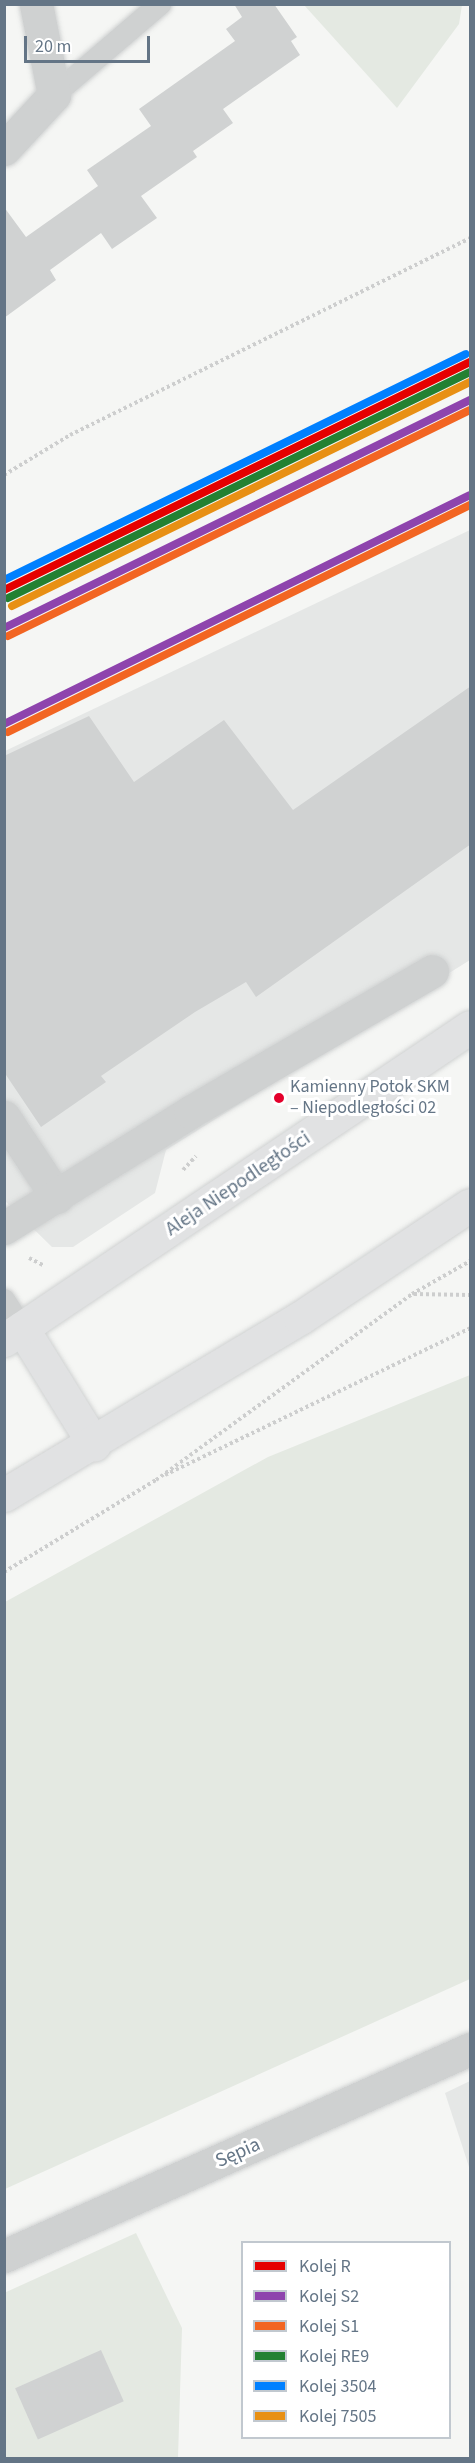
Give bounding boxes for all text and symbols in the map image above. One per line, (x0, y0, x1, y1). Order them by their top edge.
scale bar (27, 24, 153, 62)
text: 20 m (35, 34, 71, 59)
place label: Kamienny Potok SKM – Niepodległości 02 (290, 1077, 450, 1120)
marker: Kamienny Potok SKM – Niepodległości 02 (273, 1092, 285, 1104)
street label: Aleja Niepodległości (161, 1127, 315, 1241)
street label: Sępia (212, 2133, 264, 2173)
legend (241, 2241, 451, 2439)
text: Kolej R (299, 2254, 351, 2279)
text: Kolej S2 (299, 2284, 359, 2309)
text: Kolej S1 (299, 2314, 359, 2339)
text: Kolej RE9 (299, 2344, 369, 2369)
text: Kolej 3504 (299, 2374, 376, 2399)
text: Kolej 7505 (299, 2404, 376, 2429)

